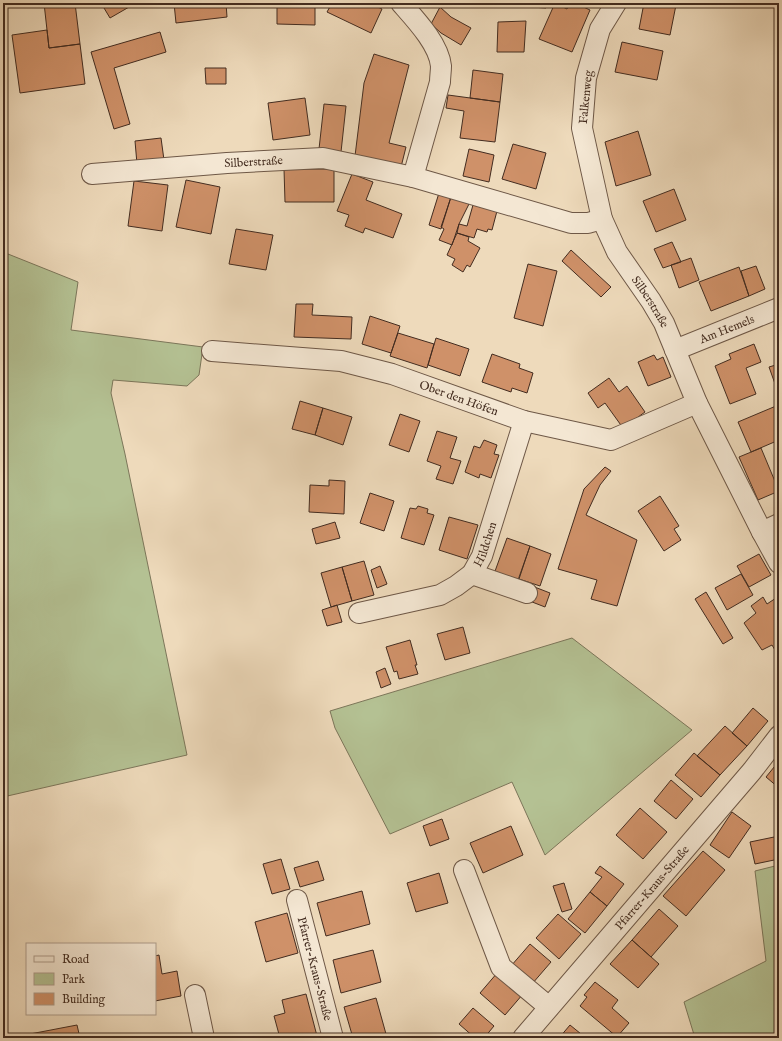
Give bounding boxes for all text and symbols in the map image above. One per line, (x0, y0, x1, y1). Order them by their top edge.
street label: Falkenweg (576, 69, 596, 125)
street label: Silberstraße (224, 153, 284, 171)
street label: Silberstraße (628, 273, 673, 330)
street label: Am Hemels (696, 311, 757, 347)
street label: Ober den Höfen (417, 377, 501, 419)
street label: Hildchen (470, 519, 500, 569)
street label: Pfarrer-Kraus-Straße (611, 842, 693, 933)
street label: Pfarrer-Kraus-Straße (294, 915, 336, 1023)
legend (26, 943, 156, 1015)
text: Road (62, 952, 90, 967)
text: Park (62, 972, 85, 987)
text: Building (62, 992, 106, 1007)

